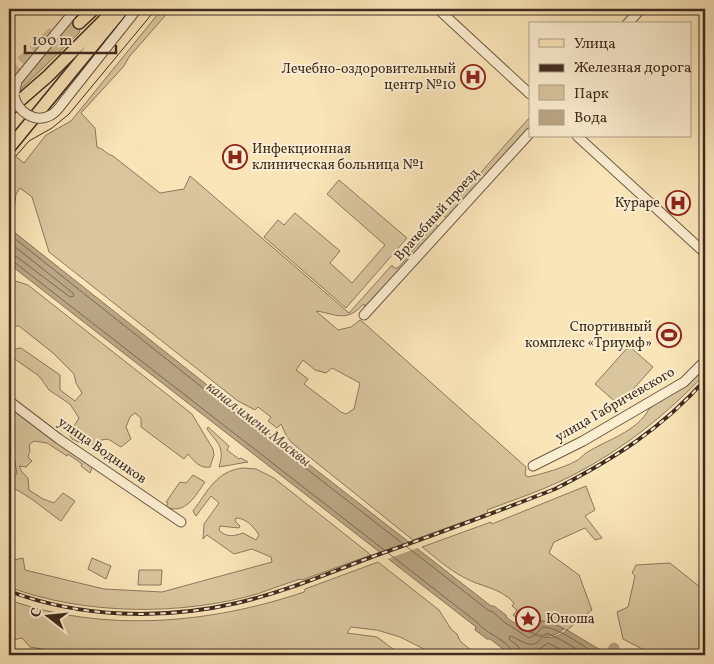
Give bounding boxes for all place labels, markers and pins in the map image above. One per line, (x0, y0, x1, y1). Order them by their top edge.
place label: Лечебно-оздоровительный центр №10 (282, 60, 456, 95)
hospital icon: Лечебно-оздоровительный центр №10 (460, 64, 486, 90)
place label: Инфекционная клиническая больница №1 (252, 140, 424, 175)
hospital icon: Инфекционная клиническая больница №1 (222, 144, 248, 170)
hospital icon: Кураре (665, 190, 691, 216)
place label: Кураре (615, 194, 660, 213)
place label: Спортивный комплекс «Триумф» (525, 318, 652, 353)
sports icon: Спортивный комплекс «Триумф» (656, 322, 682, 348)
place icon: Юноша (515, 606, 541, 632)
place label: Юноша (546, 610, 595, 629)

